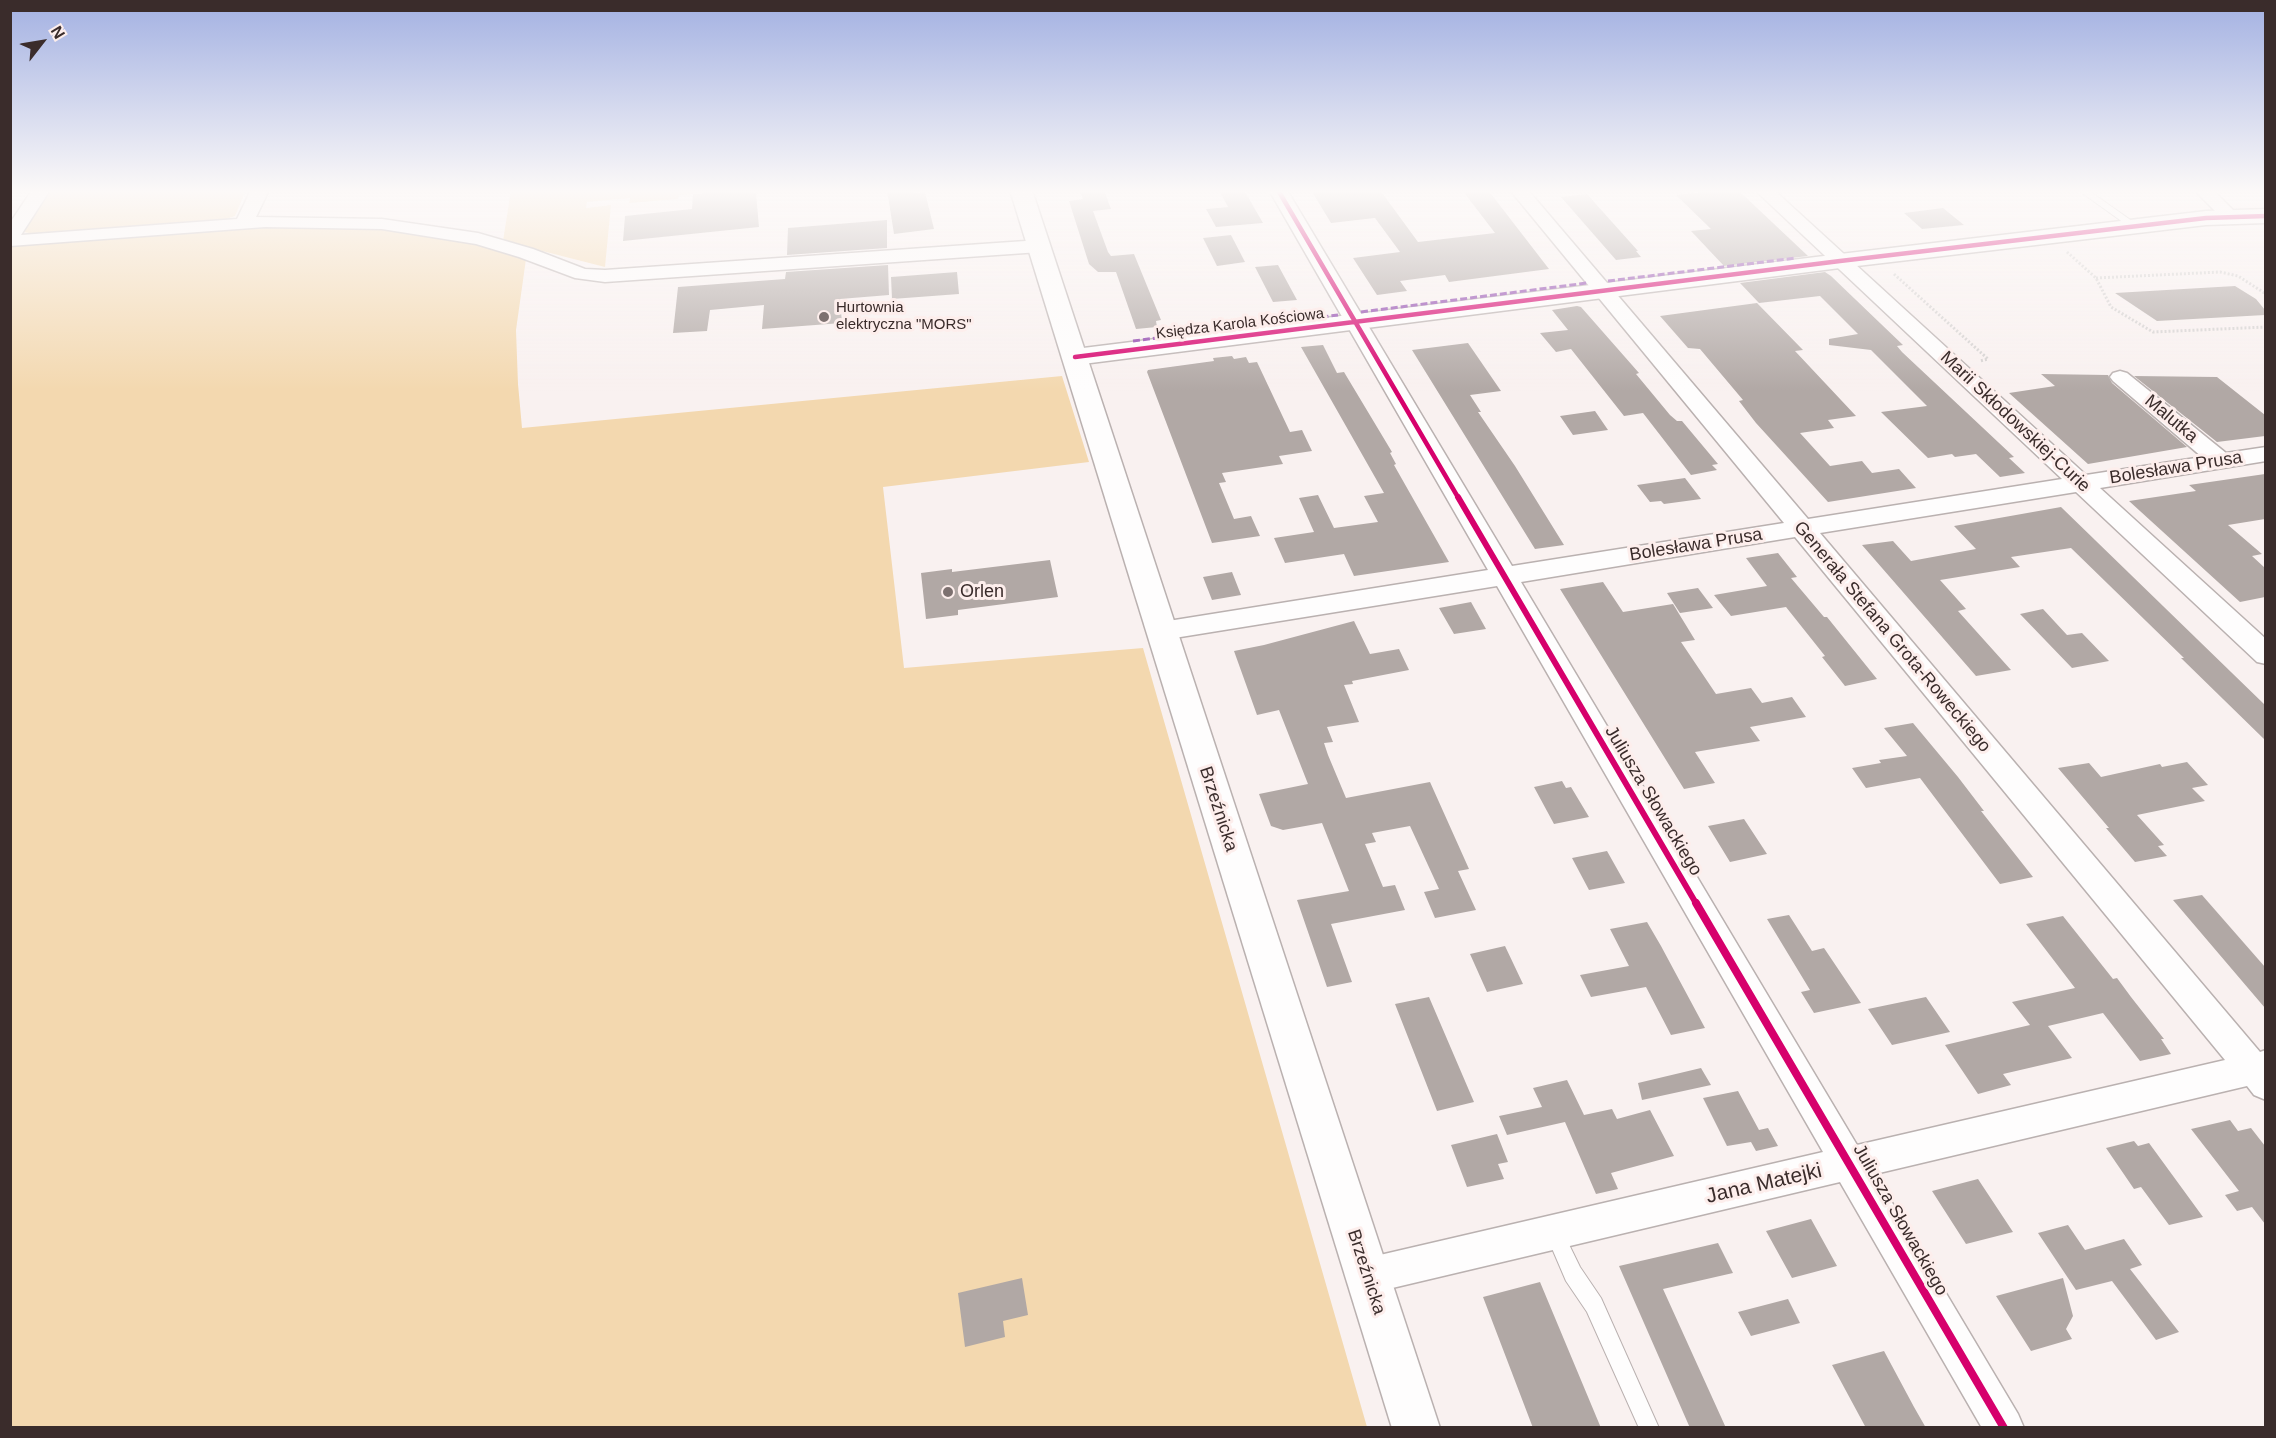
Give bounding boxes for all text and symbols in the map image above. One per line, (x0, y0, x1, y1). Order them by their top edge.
north arrow (12, 12, 72, 72)
text: N (48, 23, 68, 42)
place label: Hurtownia elektryczna "MORS" (836, 299, 972, 334)
street label: Księdza Karola Kościowa (1155, 305, 1325, 343)
marker: Hurtownia elektryczna "MORS" (817, 310, 831, 324)
street label: Marii Skłodowskiej-Curie (1936, 347, 2094, 497)
street label: Malutka (2140, 390, 2202, 448)
street label: Bolesława Prusa (2108, 447, 2244, 489)
street label: Generała Stefana Grota-Roweckiego (1789, 517, 1995, 757)
street label: Bolesława Prusa (1628, 524, 1764, 566)
place label: Orlen (960, 581, 1004, 603)
marker: Orlen (941, 585, 955, 599)
street label: Juliusza Słowackiego (1600, 722, 1706, 880)
street label: Brzeźnicka (1194, 764, 1242, 854)
street label: Juliusza Słowackiego (1848, 1141, 1952, 1299)
street label: Jana Matejki (1704, 1158, 1824, 1210)
street label: Brzeźnicka (1342, 1227, 1390, 1317)

